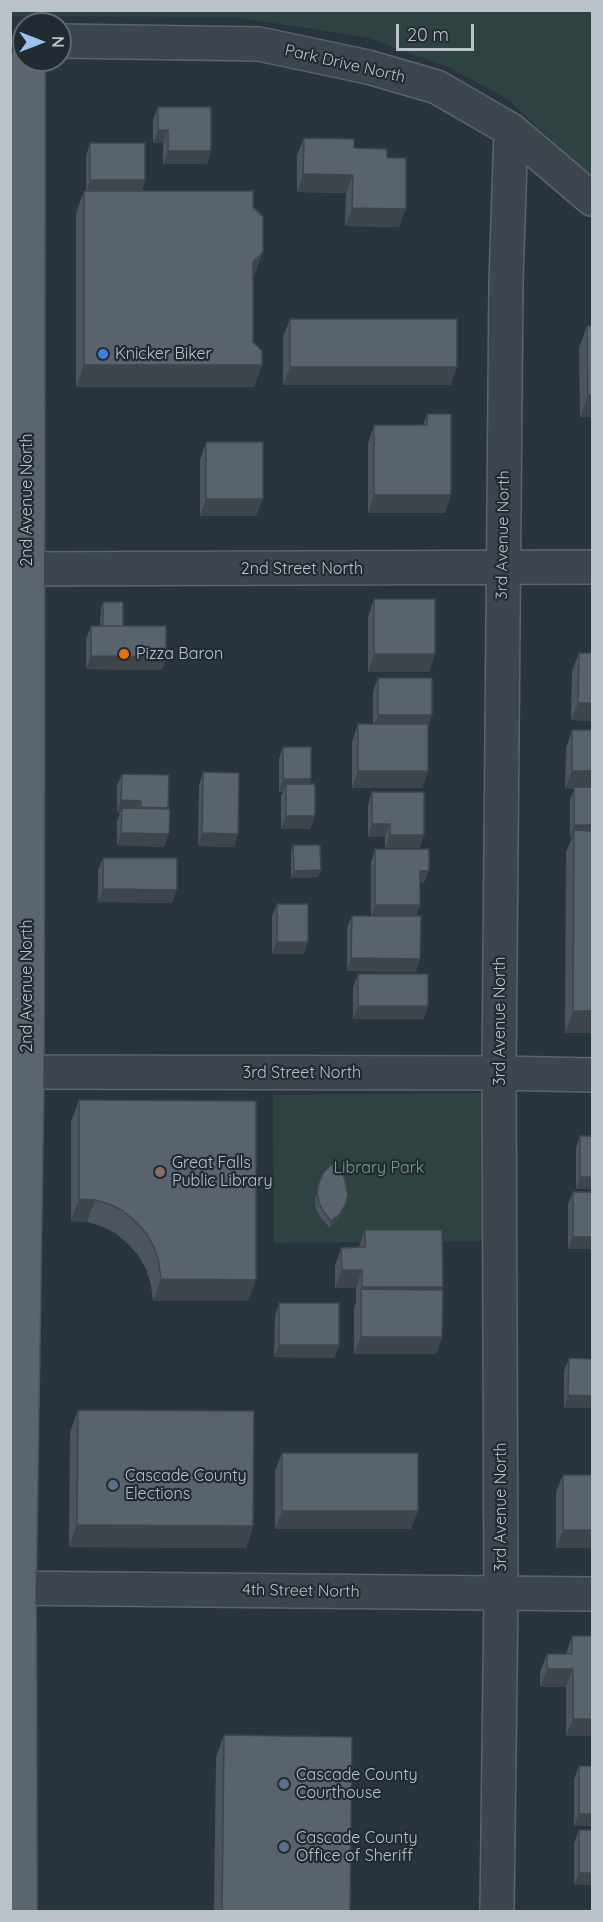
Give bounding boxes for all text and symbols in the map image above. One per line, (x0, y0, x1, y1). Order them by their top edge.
north arrow (12, 12, 72, 72)
scale bar (399, 12, 477, 50)
text: 20 m (407, 23, 449, 46)
text: N (48, 36, 68, 48)
street label: Park Drive North (283, 41, 407, 87)
place label: Knicker Biker (115, 344, 212, 364)
marker: Knicker Biker (96, 347, 110, 361)
street label: 2nd Avenue North (17, 433, 37, 567)
street label: 3rd Avenue North (492, 470, 514, 600)
street label: 2nd Street North (241, 559, 363, 579)
place label: Pizza Baron (136, 644, 223, 664)
marker: Pizza Baron (117, 647, 131, 661)
street label: 2nd Avenue North (17, 919, 37, 1053)
street label: 3rd Avenue North (490, 956, 510, 1086)
street label: 3rd Street North (243, 1063, 361, 1083)
place label: Great Falls Public Library (172, 1153, 273, 1191)
park label: Library Park (334, 1158, 424, 1178)
marker: Great Falls Public Library (153, 1165, 167, 1179)
street label: 3rd Avenue North (491, 1442, 511, 1572)
place label: Cascade County Elections (125, 1466, 247, 1504)
marker: Cascade County Elections (106, 1478, 120, 1492)
street label: 4th Street North (242, 1580, 360, 1602)
place label: Cascade County Courthouse (296, 1765, 418, 1803)
marker: Cascade County Courthouse (277, 1777, 291, 1791)
place label: Cascade County Office of Sheriff (296, 1828, 418, 1866)
marker: Cascade County Office of Sheriff (277, 1840, 291, 1854)

